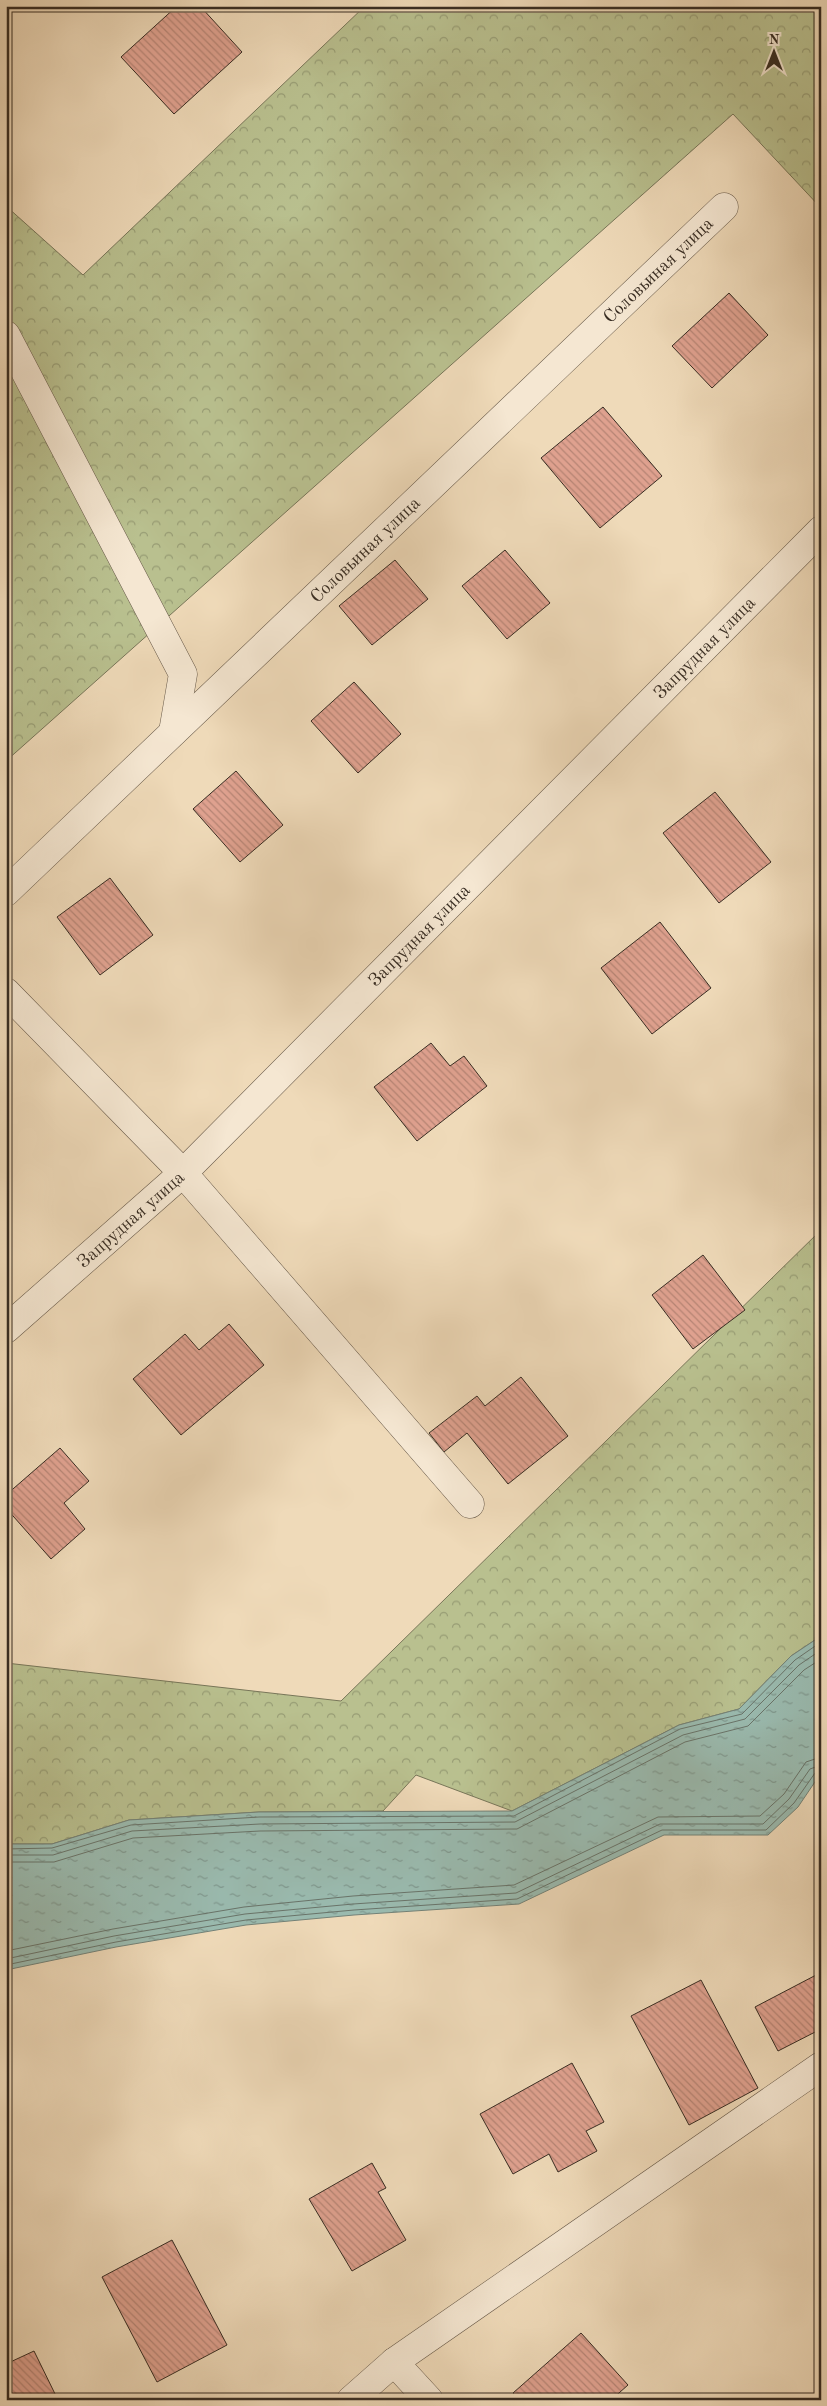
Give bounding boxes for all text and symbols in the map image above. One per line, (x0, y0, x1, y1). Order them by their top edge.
north arrow (750, 28, 800, 78)
text: N (769, 33, 780, 47)
street label: Соловьиная улица (600, 214, 717, 327)
street label: Соловьиная улица (307, 494, 424, 607)
street label: Запрудная улица (651, 594, 759, 703)
street label: Запрудная улица (365, 881, 474, 990)
street label: Запрудная улица (74, 1168, 188, 1272)

